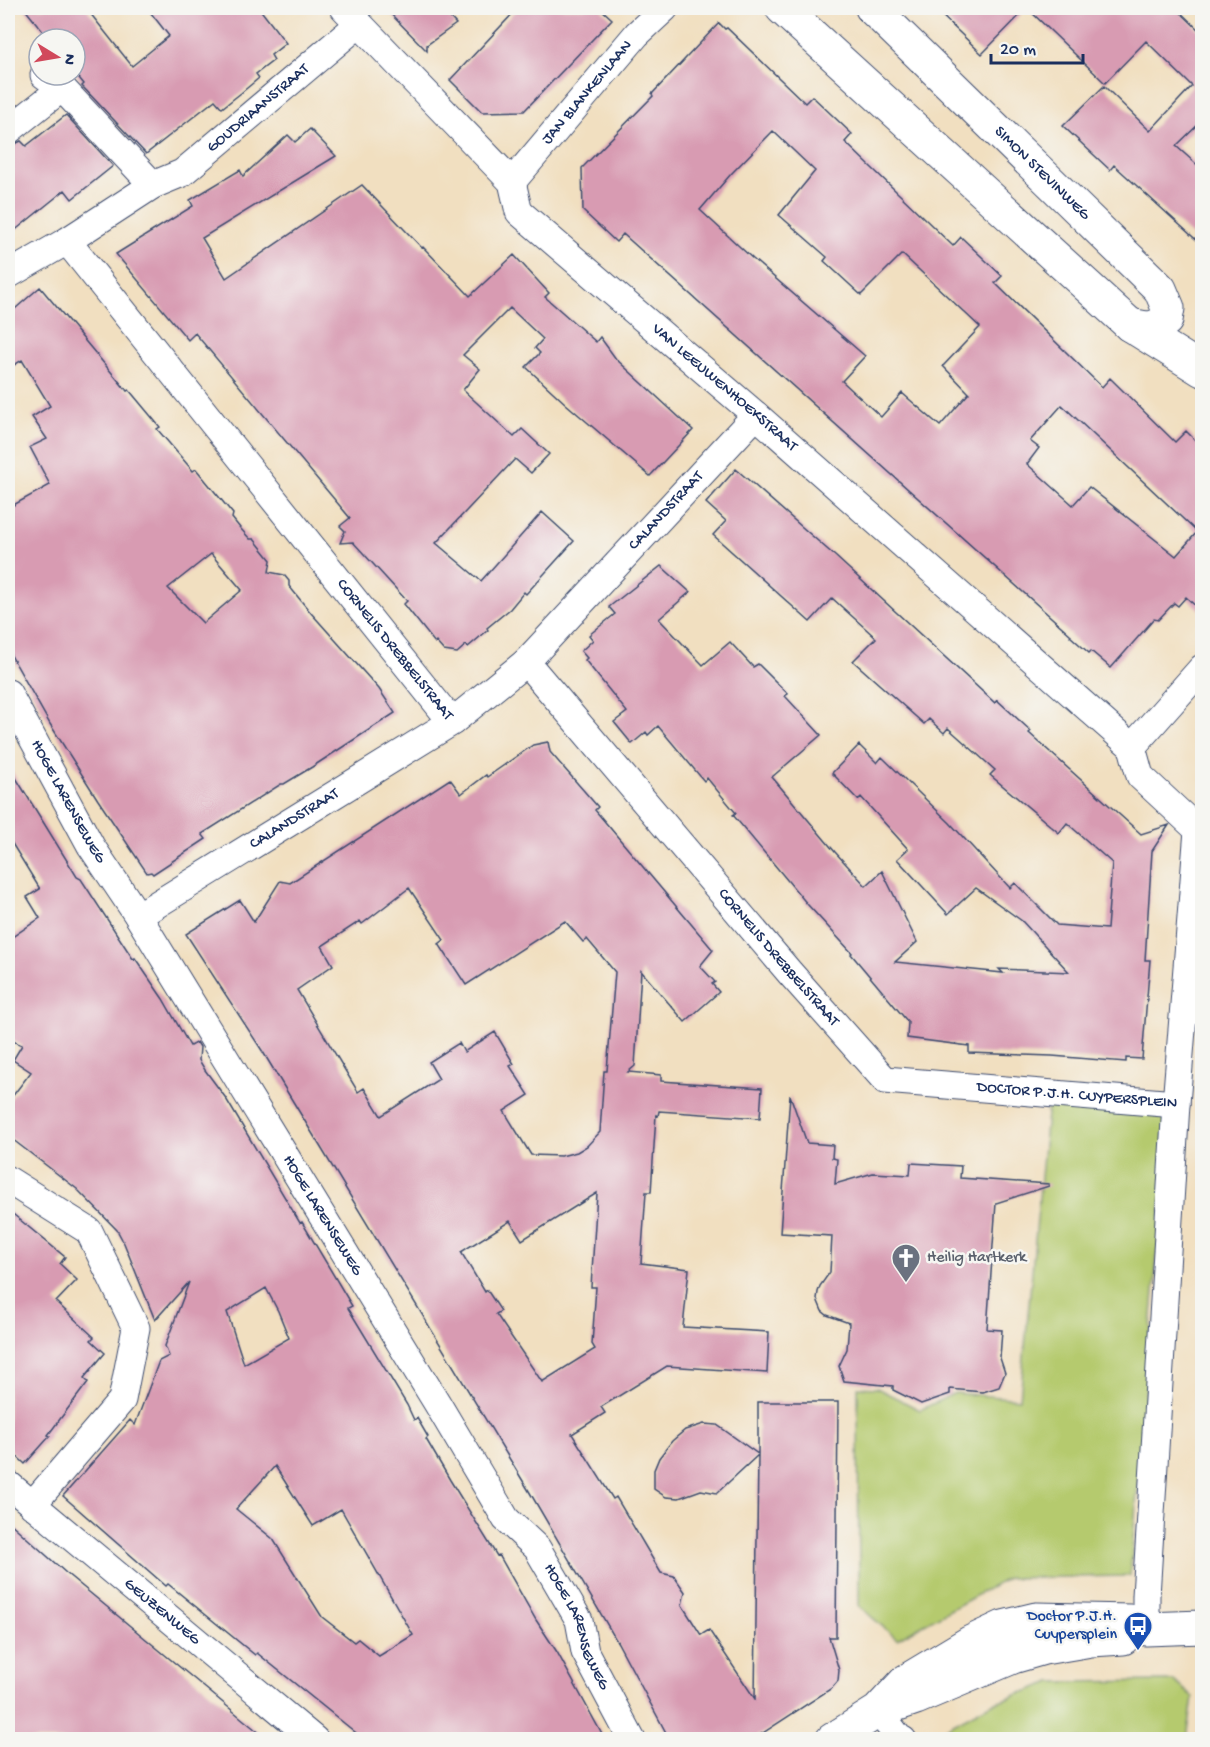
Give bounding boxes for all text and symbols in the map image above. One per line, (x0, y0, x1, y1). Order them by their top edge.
north arrow (27, 27, 87, 87)
scale bar (991, 27, 1082, 65)
street label: JAN BLANKENLAAN (538, 37, 637, 149)
text: 20 m (1000, 40, 1036, 61)
text: N (58, 52, 79, 67)
street label: GOUDRIAANSTRAAT (203, 60, 314, 157)
street label: SIMON STEVINWEG (990, 122, 1094, 225)
street label: VAN LEEUWENHOEKSTRAAT (647, 319, 801, 457)
street label: CALANDSTRAAT (625, 467, 708, 555)
street label: CORNELIS DREBBELSTRAAT (332, 575, 457, 725)
street label: HOGE LARENSEWEG (26, 737, 110, 868)
street label: CALANDSTRAAT (246, 784, 343, 854)
street label: CORNELIS DREBBELSTRAAT (713, 885, 843, 1031)
street label: DOCTOR P.J.H. CUYPERSPLEIN (975, 1078, 1178, 1114)
street label: HOGE LARENSEWEG (278, 1152, 367, 1280)
church icon: Heilig Hartkerk (890, 1242, 922, 1284)
place label: Heilig Hartkerk (927, 1249, 1028, 1268)
street label: HOGE LARENSEWEG (539, 1560, 613, 1694)
street label: GEUZENWEG (120, 1575, 204, 1650)
place label: Doctor P.J.H. Cuypersplein (1026, 1608, 1117, 1645)
bus stop icon: Doctor P.J.H. Cuypersplein (1122, 1610, 1154, 1652)

